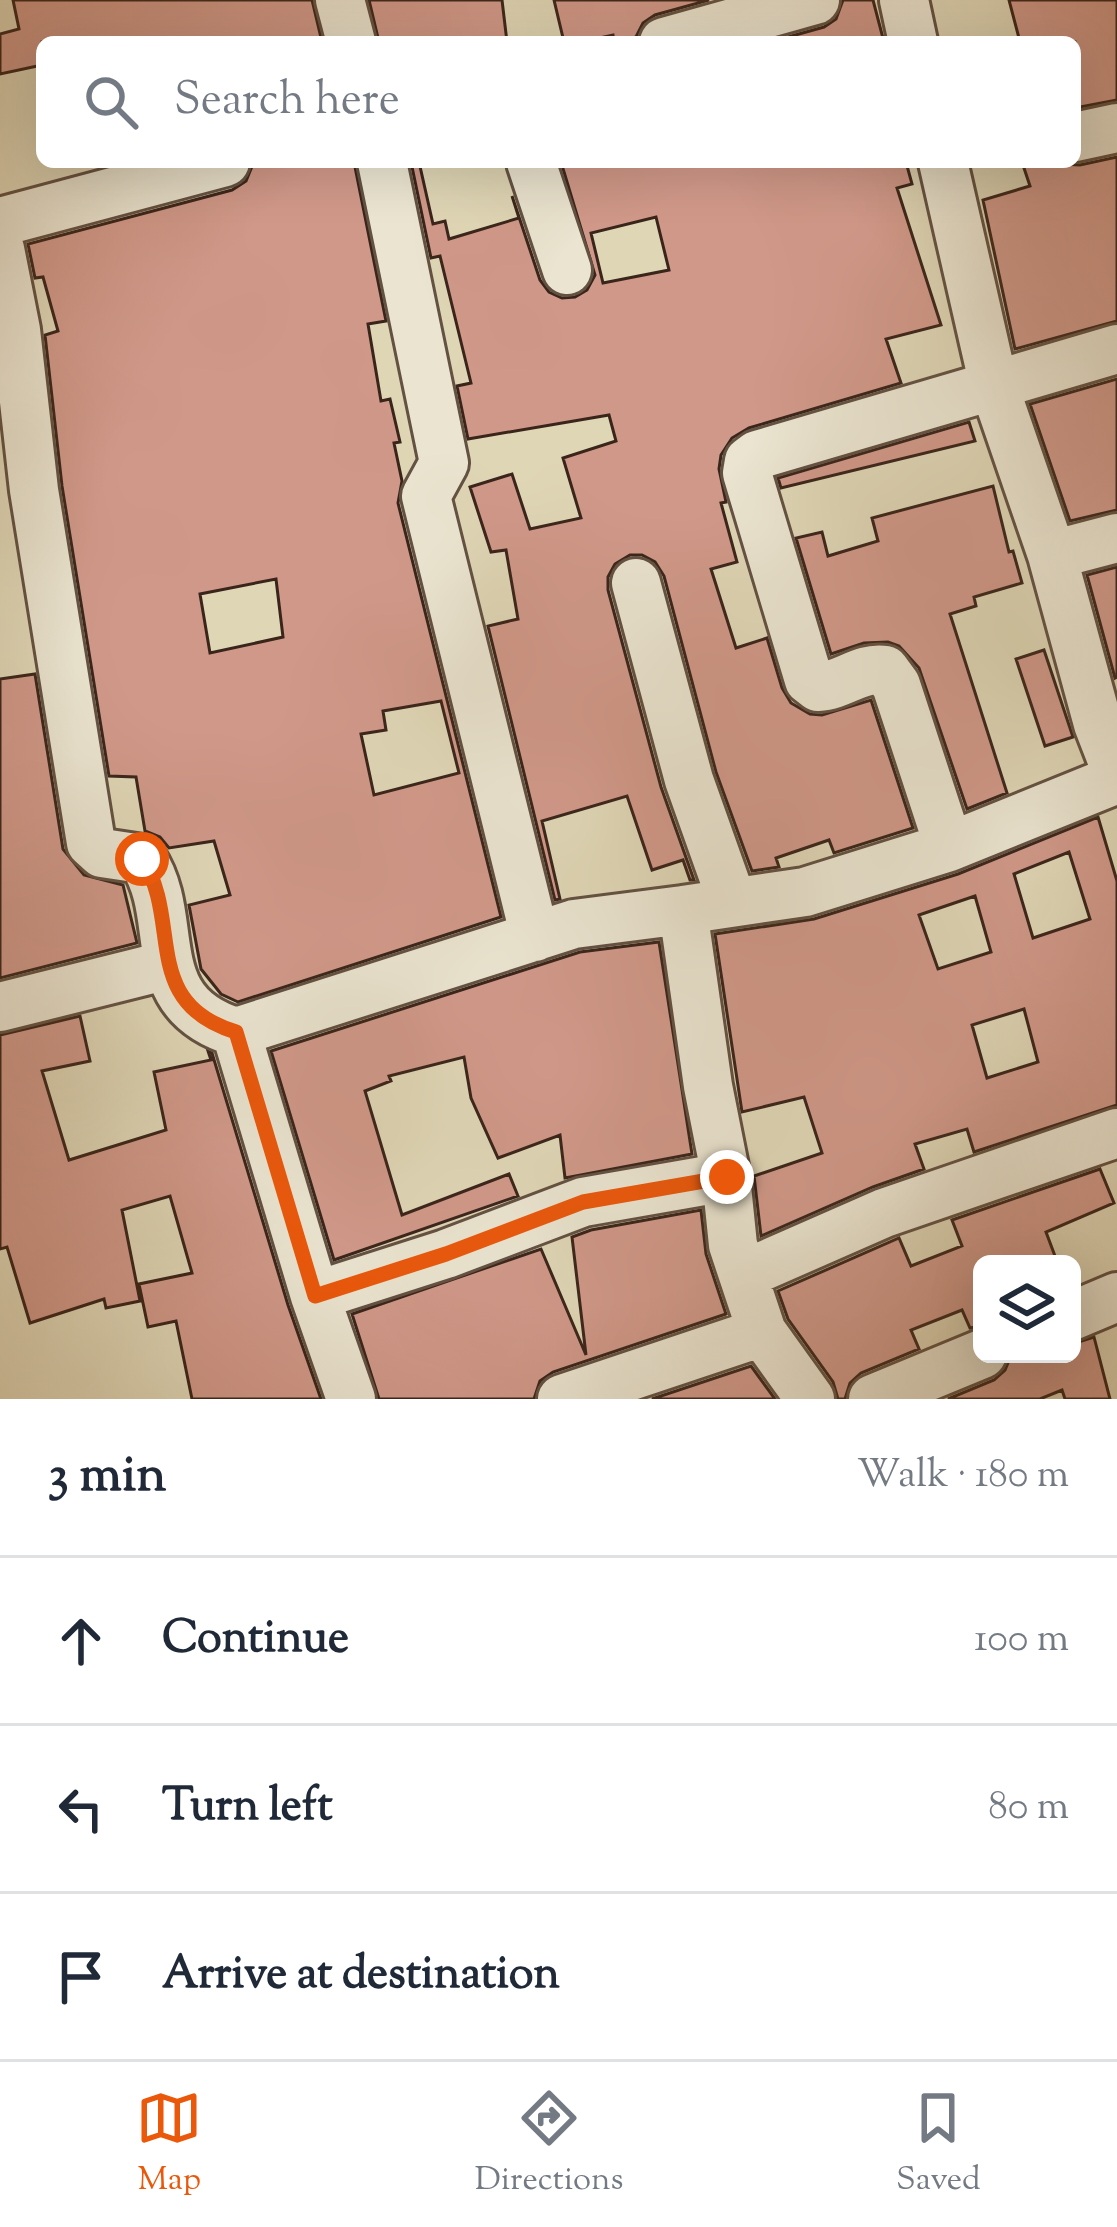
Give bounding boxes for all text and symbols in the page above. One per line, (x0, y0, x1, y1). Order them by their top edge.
search box (36, 36, 1081, 168)
icon: search (78, 69, 144, 135)
text: Search here (174, 70, 400, 135)
route start (115, 832, 169, 886)
route end (700, 1150, 754, 1204)
map controls (973, 1255, 1081, 1363)
button: layers (973, 1255, 1081, 1363)
text: 3 min (48, 1441, 166, 1514)
text: Walk · 180 m (857, 1449, 1069, 1505)
icon: ahead (48, 1608, 114, 1674)
text: Continue (162, 1608, 349, 1673)
text: 100 m (974, 1613, 1069, 1669)
icon: left (48, 1776, 114, 1842)
text: Turn left (162, 1776, 333, 1841)
text: 80 m (988, 1781, 1069, 1837)
icon: arrive (48, 1944, 114, 2010)
text: Arrive at destination (162, 1944, 560, 2009)
tab: Map (136, 2085, 202, 2205)
tab: Directions (475, 2085, 624, 2205)
tab: Saved (896, 2085, 981, 2205)

